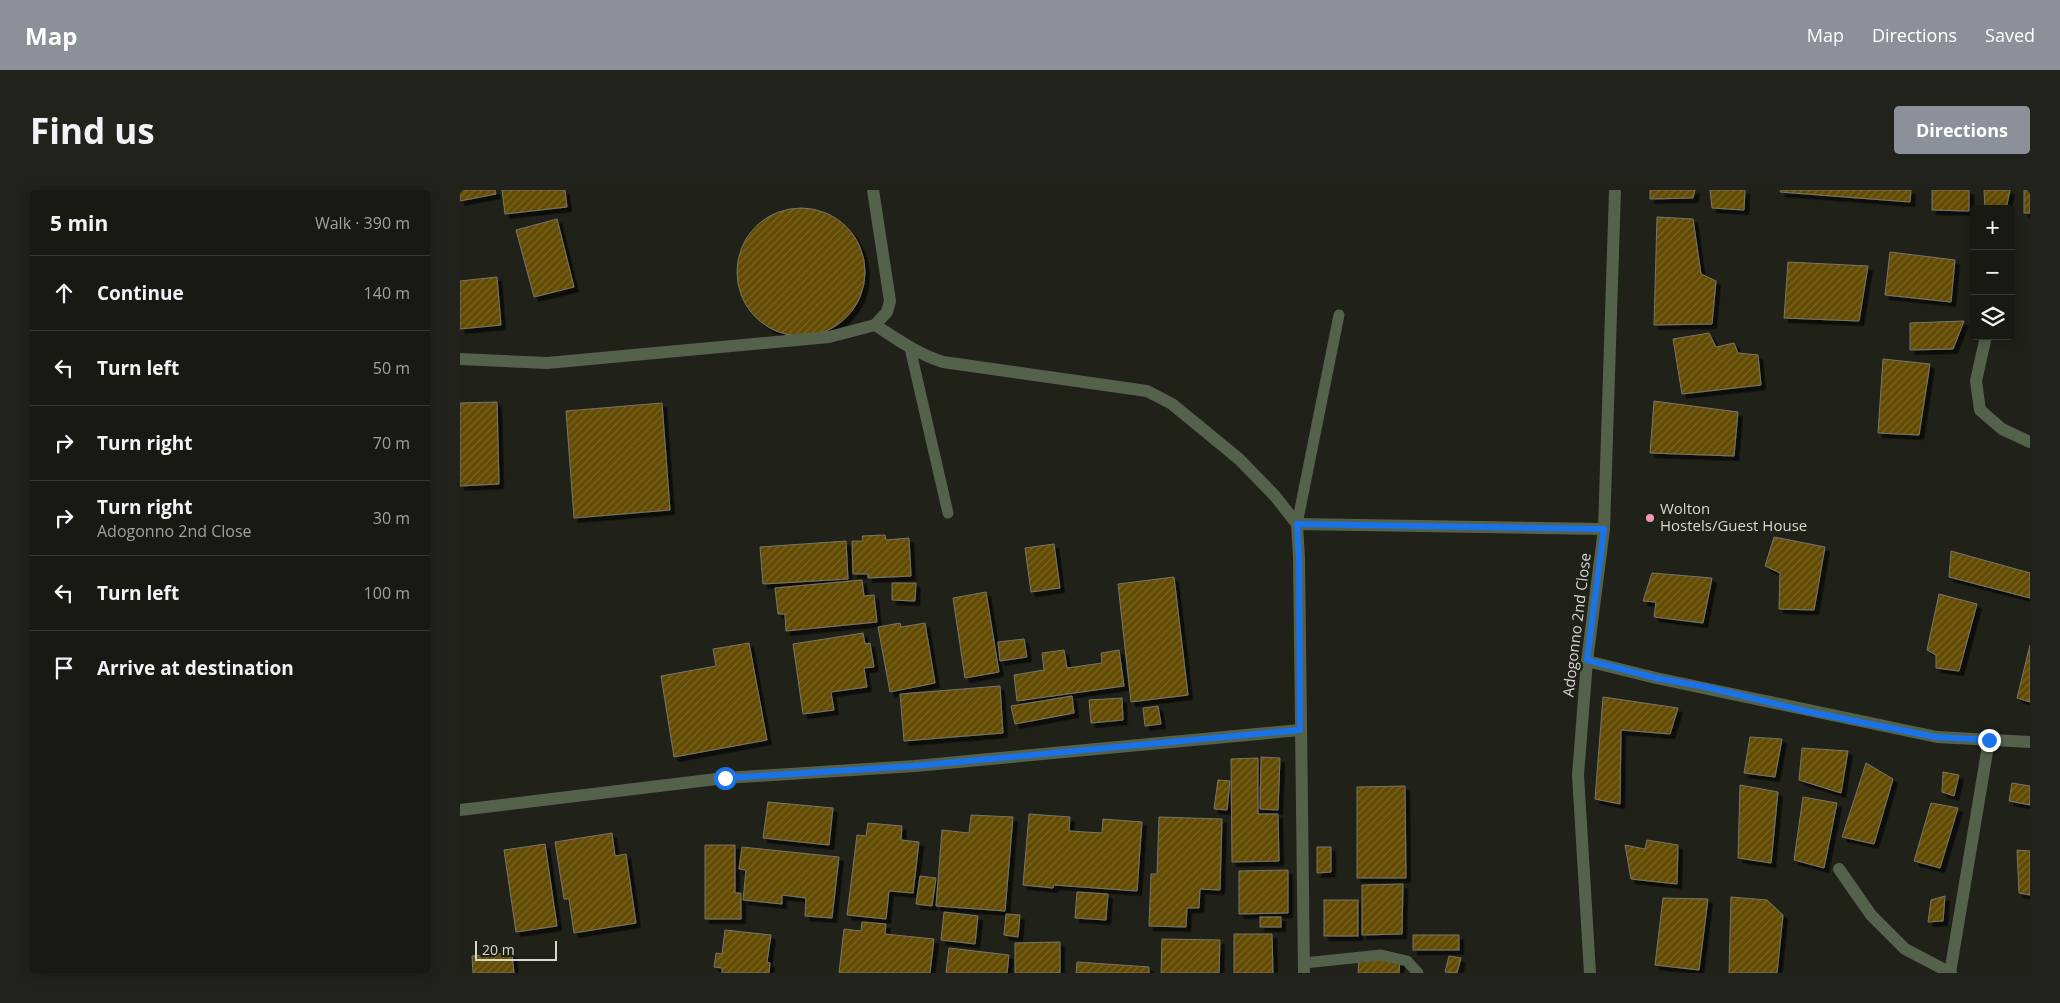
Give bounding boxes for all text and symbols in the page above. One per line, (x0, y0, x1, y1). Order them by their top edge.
text: Map (25, 19, 77, 52)
text: Map (1807, 23, 1844, 47)
text: Directions (1872, 23, 1957, 47)
text: Saved (1985, 23, 2035, 47)
button: Directions (1894, 106, 2030, 154)
text: Find us (30, 107, 155, 154)
map controls (1970, 205, 2015, 340)
button: + (1970, 205, 2015, 250)
text: 5 min (50, 209, 108, 237)
text: Walk · 390 m (315, 212, 410, 234)
button: − (1970, 250, 2015, 295)
icon: ahead (50, 279, 78, 307)
text: Continue (97, 280, 184, 306)
text: 140 m (364, 282, 410, 304)
button: layers (1970, 295, 2015, 340)
icon: left (50, 354, 78, 382)
text: Turn left (97, 355, 179, 381)
text: 50 m (373, 357, 410, 379)
icon: right (50, 429, 78, 457)
text: Turn right (97, 430, 192, 456)
text: 70 m (373, 432, 410, 454)
text: Turn right (97, 494, 192, 520)
place label: Wolton Hostels/Guest House (1660, 498, 1807, 535)
icon: right (50, 504, 78, 532)
text: 30 m (373, 507, 410, 529)
marker: Wolton Hostels/Guest House (1644, 512, 1656, 524)
text: Adogonno 2nd Close (97, 520, 252, 542)
street label: Adogonno 2nd Close (1557, 552, 1595, 698)
icon: left (50, 579, 78, 607)
text: Turn left (97, 580, 179, 606)
text: 100 m (364, 582, 410, 604)
icon: arrive (50, 654, 78, 682)
text: Arrive at destination (97, 655, 294, 681)
route end (1978, 729, 2001, 752)
route start (714, 767, 737, 790)
scale bar (475, 938, 558, 961)
text: 20 m (482, 940, 515, 959)

